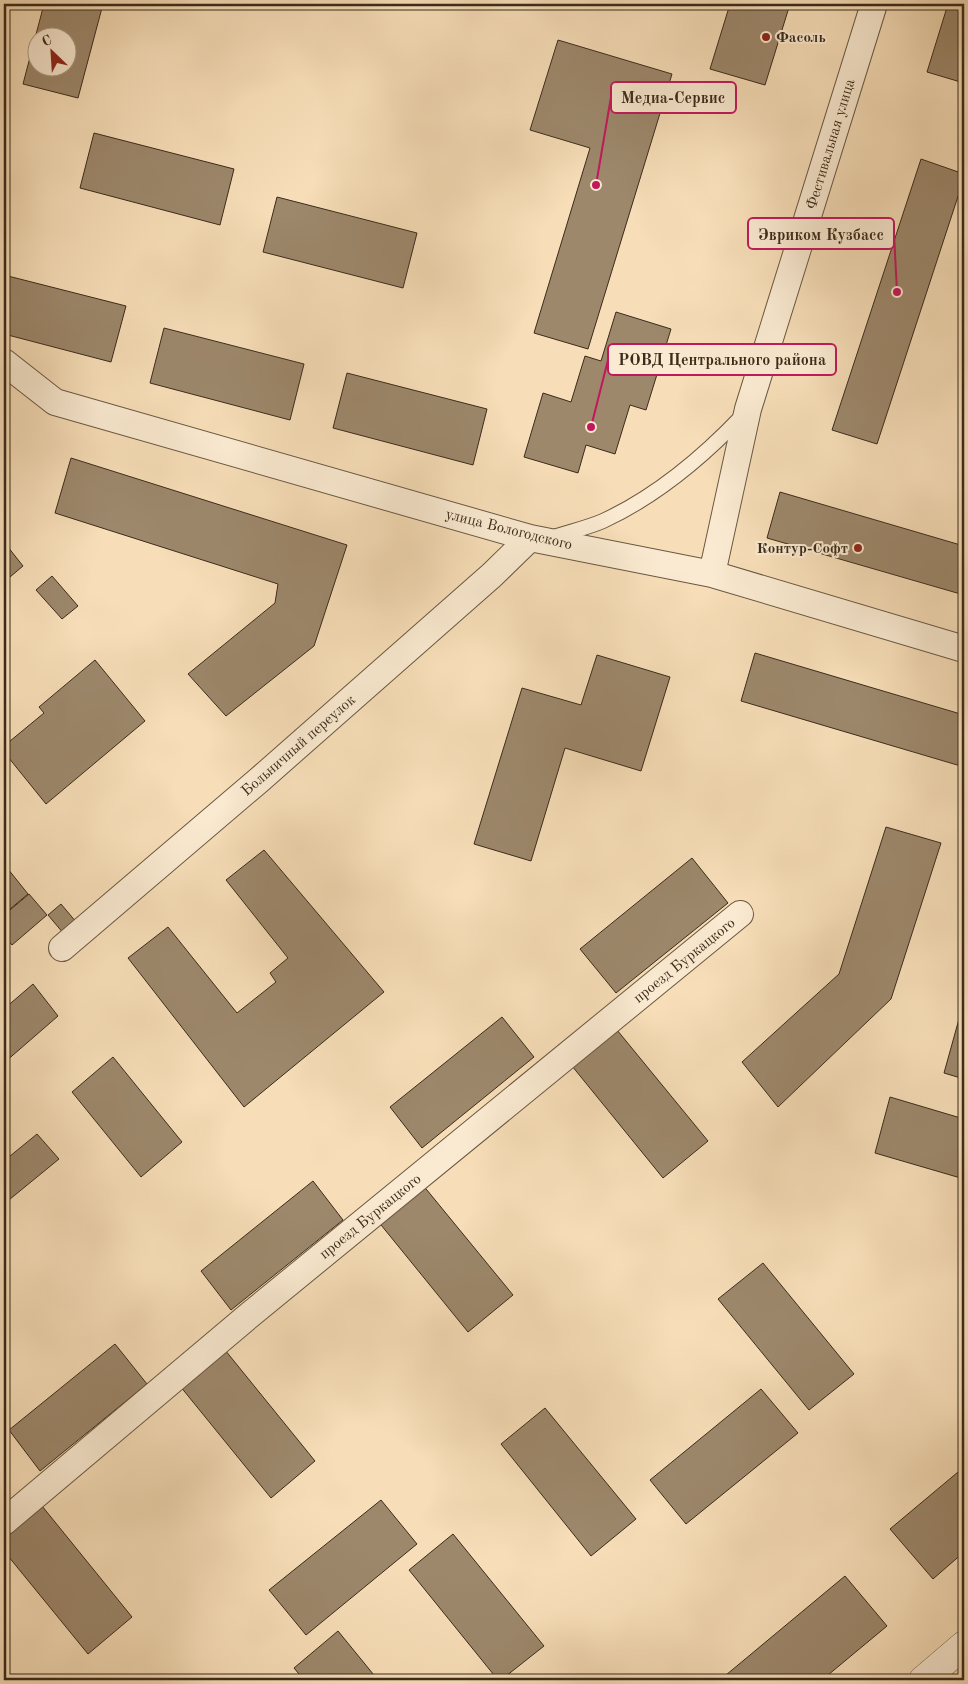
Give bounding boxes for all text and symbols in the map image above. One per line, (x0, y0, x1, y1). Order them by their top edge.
north arrow (28, 28, 78, 78)
marker: Фасоль (760, 31, 772, 43)
place label: Фасоль (776, 31, 826, 46)
text: С (40, 33, 54, 49)
street label: Фестивальная улица (804, 77, 859, 211)
callout: Медиа-Сервис (611, 82, 736, 113)
text: Медиа-Сервис (621, 91, 725, 107)
callout: Эвриком Кузбасс (748, 218, 894, 249)
text: Эвриком Кузбасс (758, 228, 884, 244)
callout: РОВД Центрального района (608, 344, 836, 375)
text: РОВД Центрального района (618, 353, 826, 369)
street label: улица Вологодского (444, 507, 574, 553)
place label: Контур-Софт (757, 542, 848, 557)
marker: Контур-Софт (852, 542, 864, 554)
street label: Больничный переулок (239, 692, 359, 800)
street label: проезд Буркацкого (631, 916, 739, 1007)
street label: проезд Буркацкого (317, 1172, 425, 1263)

